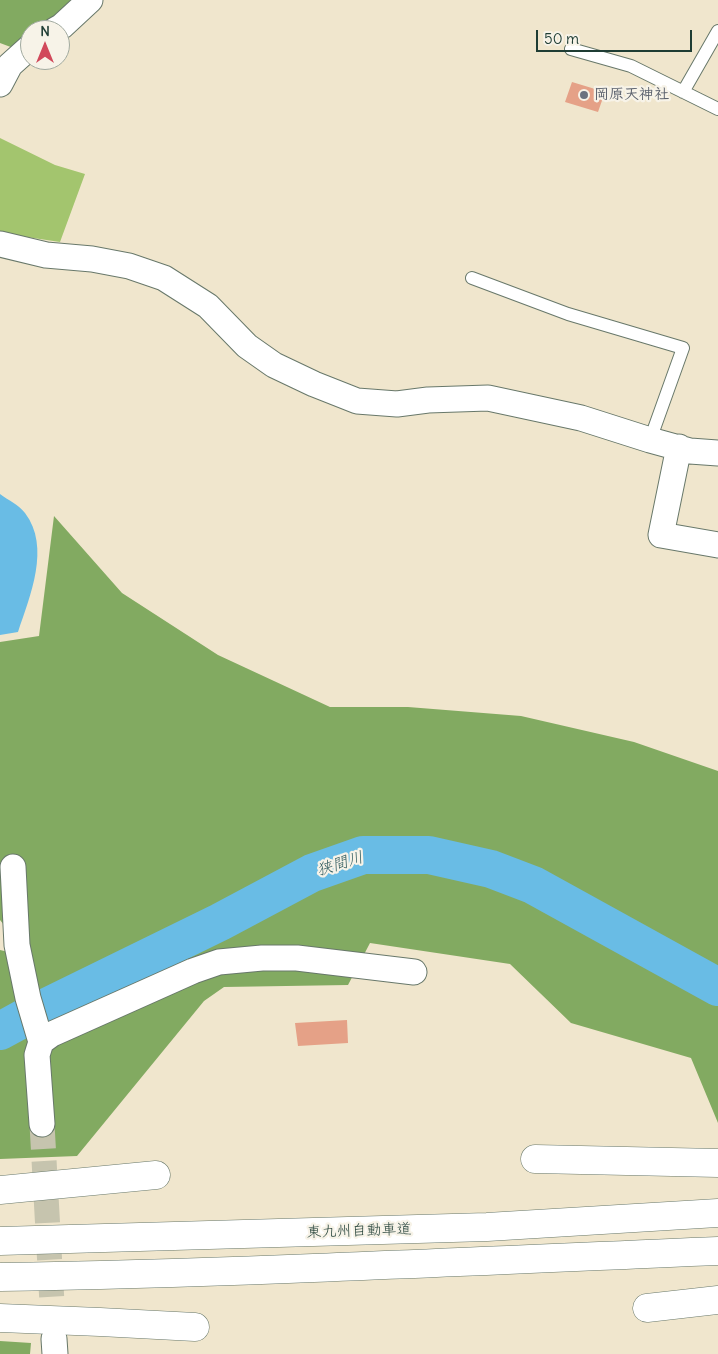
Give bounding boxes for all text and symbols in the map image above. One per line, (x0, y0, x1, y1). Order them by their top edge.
north arrow (20, 20, 70, 70)
scale bar (538, 20, 694, 52)
text: N (40, 22, 50, 40)
text: 50 m (544, 29, 579, 48)
place label: 岡原天神社 (594, 86, 669, 104)
marker: 岡原天神社 (578, 89, 590, 101)
water label: 狭間川 (314, 848, 366, 880)
street label: 東九州自動車道 (306, 1220, 412, 1242)

